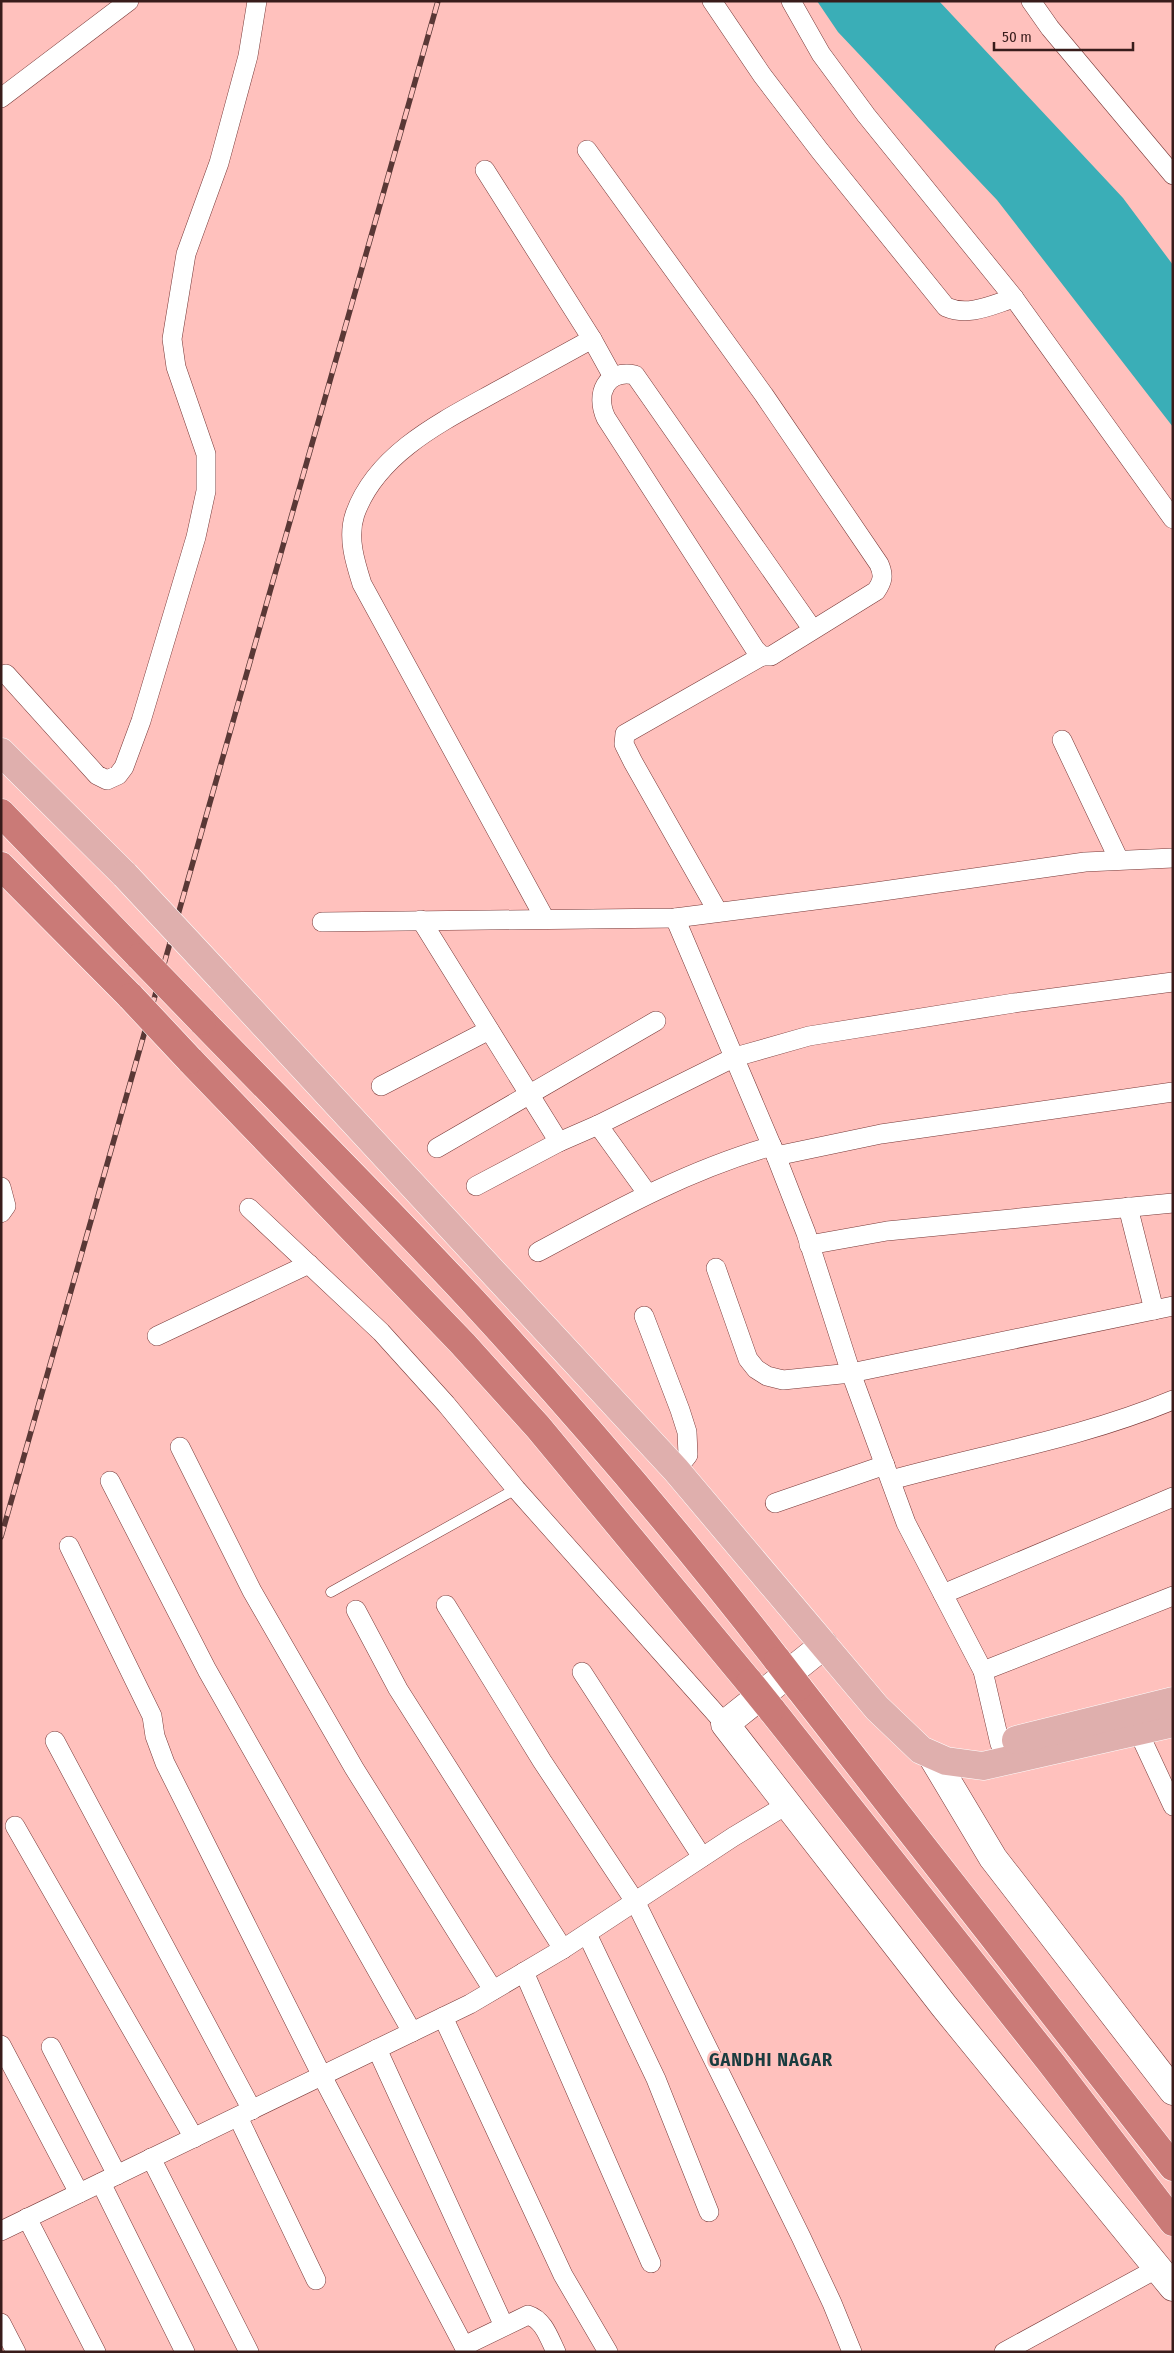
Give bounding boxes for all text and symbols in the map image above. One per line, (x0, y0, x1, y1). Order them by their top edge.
scale bar (994, 20, 1133, 52)
text: 50 m (1002, 28, 1032, 46)
district label: GANDHI NAGAR (709, 2049, 833, 2071)

